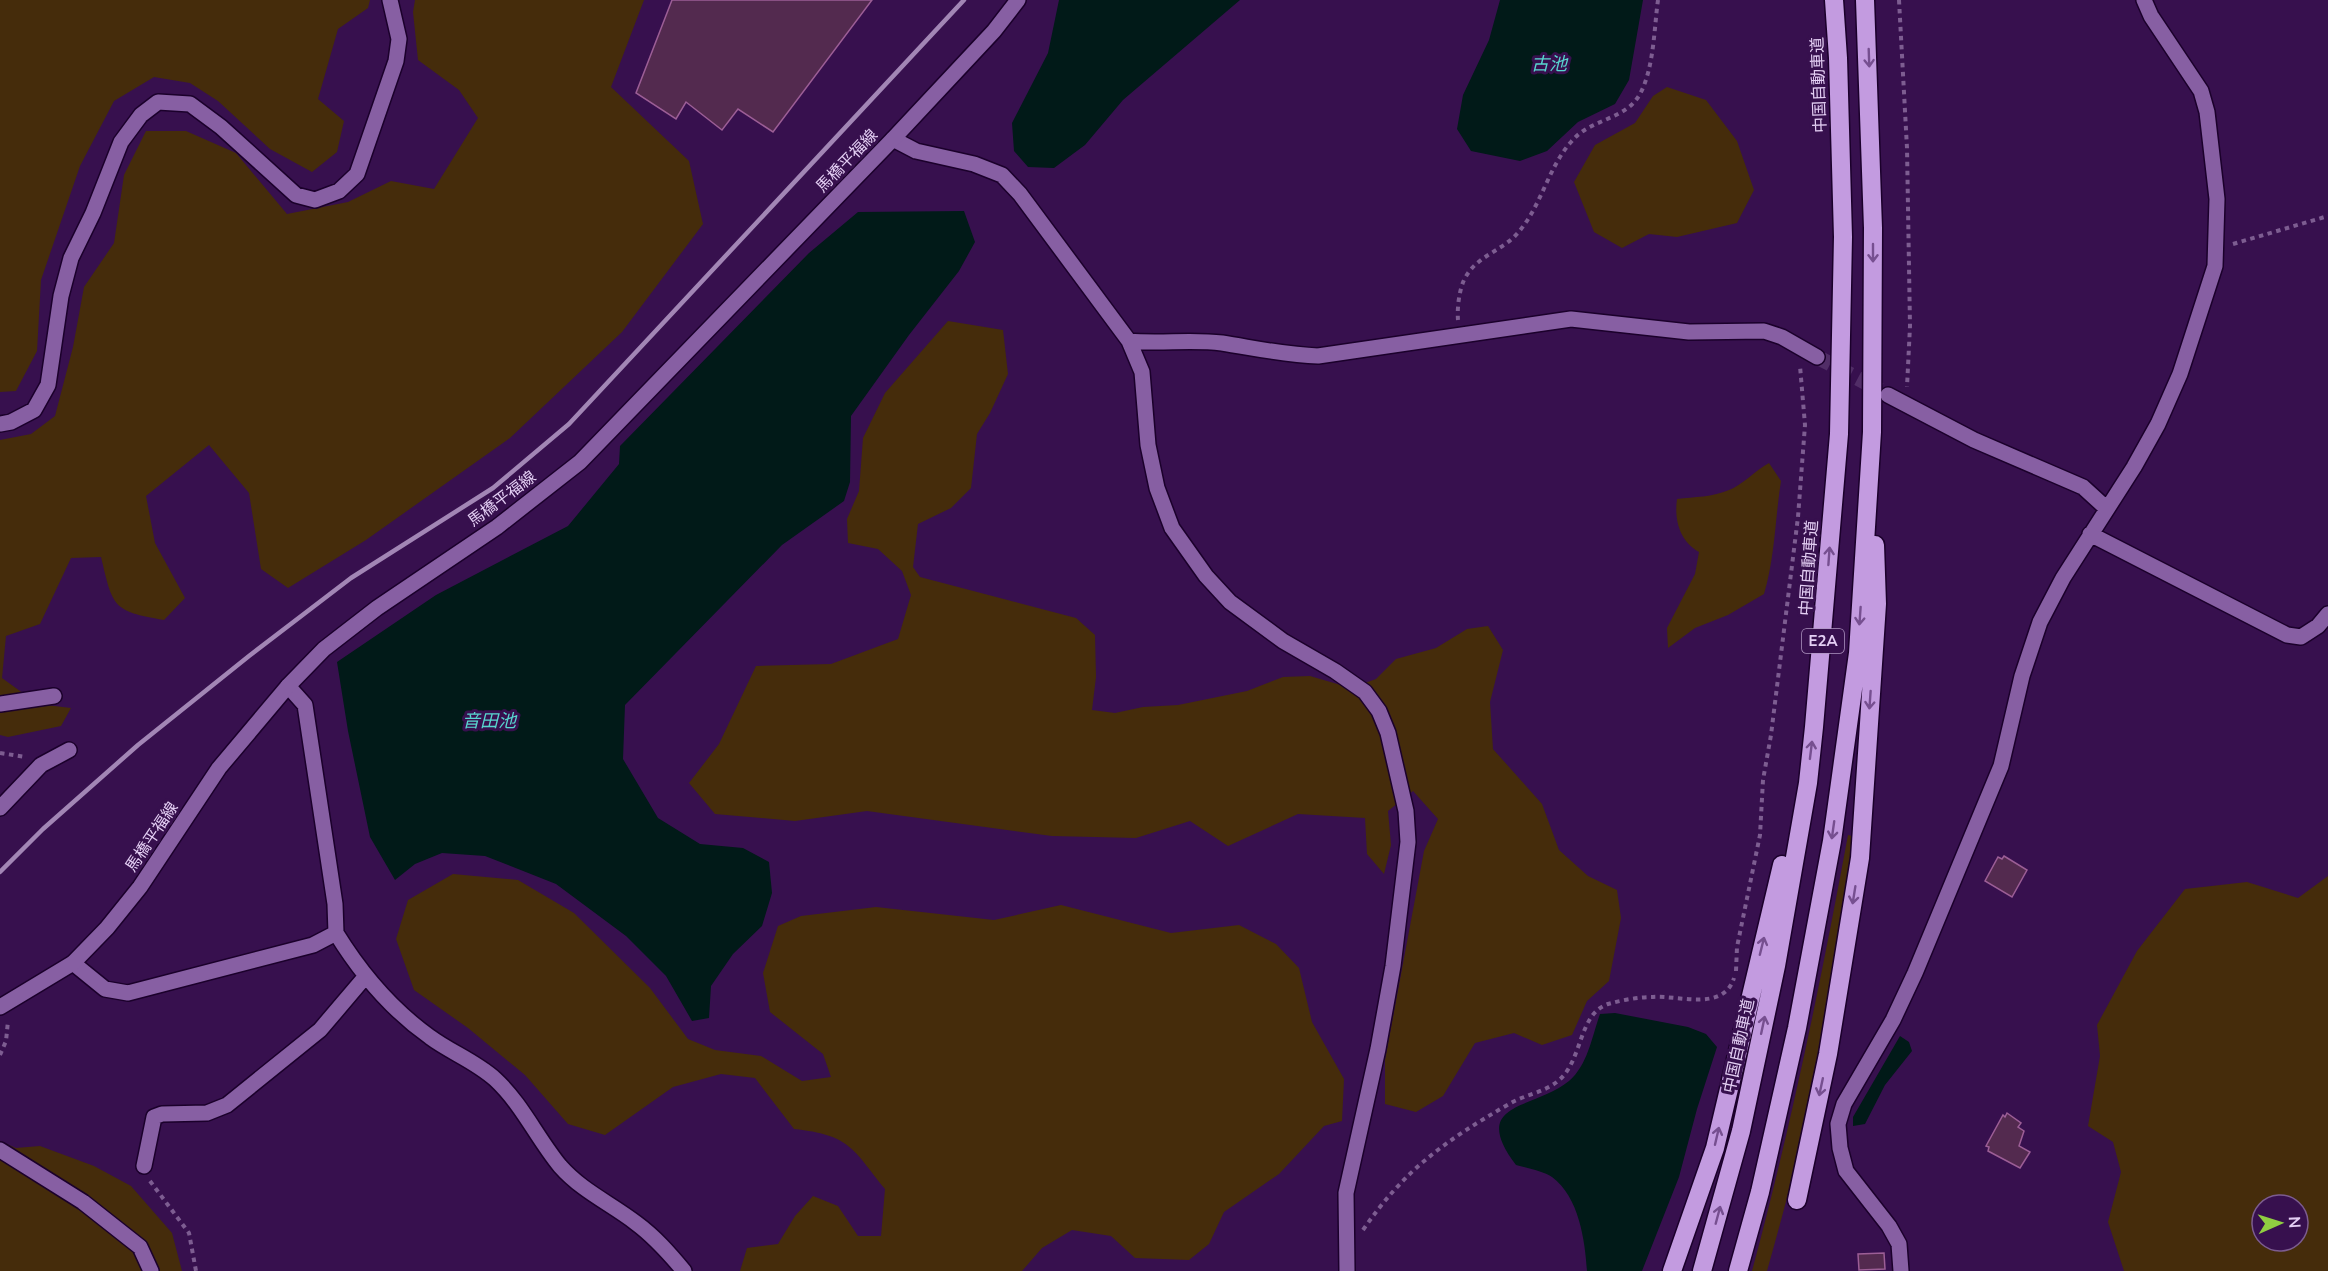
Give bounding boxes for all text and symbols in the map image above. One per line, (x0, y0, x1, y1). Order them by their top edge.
street label: 中国自動車道 (1806, 37, 1832, 133)
one-way arrow (1863, 48, 1874, 68)
water label: 古池 (1531, 52, 1569, 76)
street label: 馬橋平福線 (811, 125, 883, 197)
one-way arrow (1867, 243, 1879, 263)
street label: 馬橋平福線 (463, 466, 541, 532)
street label: 中国自動車道 (1795, 519, 1823, 617)
one-way arrow (1824, 547, 1835, 567)
one-way arrow (1854, 605, 1865, 625)
road number: E2A (1802, 629, 1844, 653)
one-way arrow (1865, 690, 1876, 710)
water label: 音田池 (462, 709, 518, 733)
one-way arrow (1806, 741, 1817, 761)
street label: 馬橋平福線 (121, 798, 183, 876)
one-way arrow (1828, 820, 1839, 840)
one-way arrow (1848, 884, 1859, 904)
one-way arrow (1757, 937, 1769, 956)
street label: 中国自動車道 (1718, 997, 1760, 1095)
one-way arrow (1758, 1016, 1770, 1035)
one-way arrow (1815, 1077, 1826, 1096)
one-way arrow (1712, 1127, 1724, 1146)
north arrow (2250, 1193, 2310, 1253)
one-way arrow (1712, 1205, 1724, 1224)
text: N (2283, 1216, 2305, 1229)

